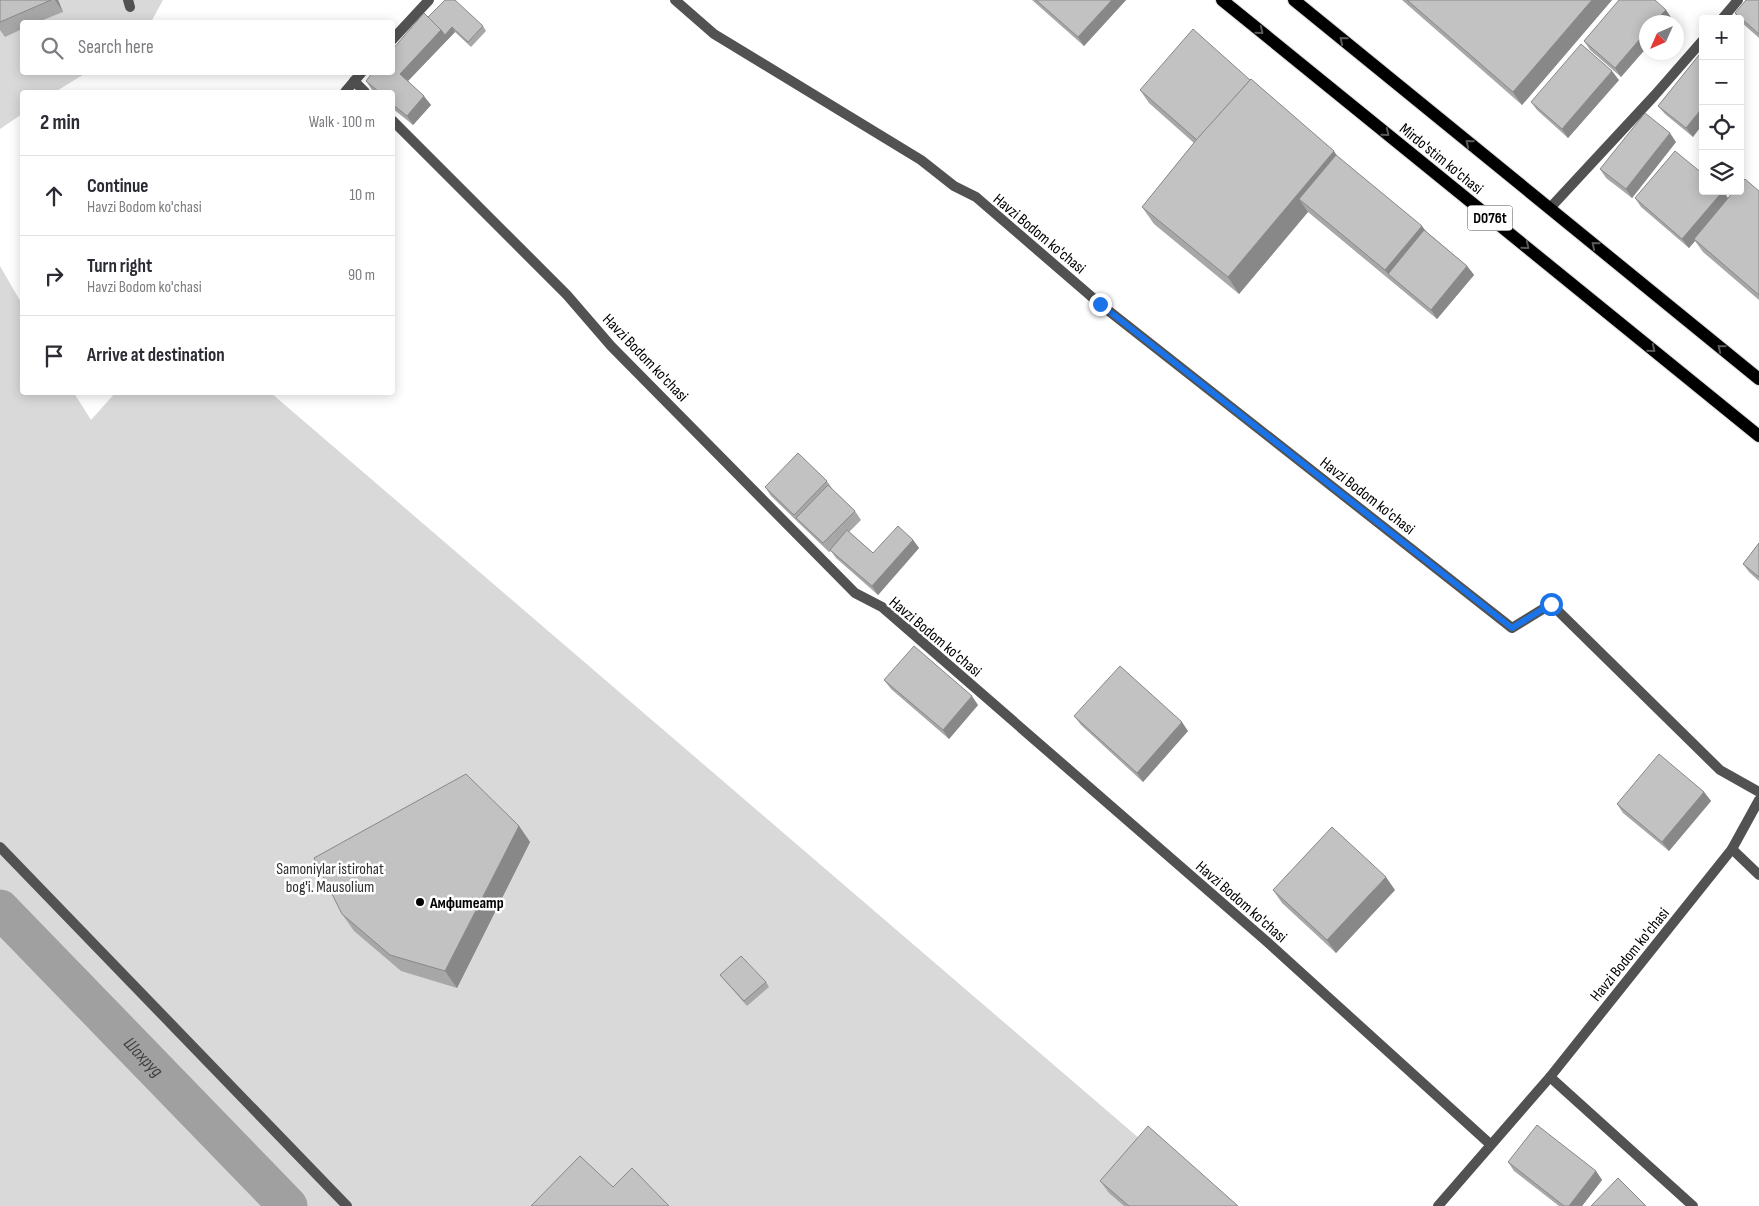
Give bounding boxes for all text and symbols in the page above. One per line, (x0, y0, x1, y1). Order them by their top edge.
north arrow (1639, 15, 1684, 60)
map controls (1699, 15, 1744, 195)
button: + (1699, 15, 1744, 60)
search box (20, 20, 395, 75)
one-way arrow (1254, 25, 1263, 34)
icon: search (38, 34, 66, 62)
text: Search here (78, 36, 154, 59)
one-way arrow (1340, 38, 1349, 46)
button: − (1699, 60, 1744, 105)
button: locate (1699, 105, 1744, 150)
text: 2 min (40, 110, 80, 135)
text: Walk · 100 m (309, 113, 375, 132)
street label: Mirdo'stim ko'chasi (1395, 120, 1487, 199)
one-way arrow (1380, 128, 1389, 136)
one-way arrow (1466, 140, 1475, 148)
button: layers (1699, 150, 1744, 195)
text: Continue (87, 175, 148, 198)
icon: ahead (40, 182, 68, 210)
text: 10 m (349, 186, 375, 205)
street label: Havzi Bodom ko'chasi (989, 190, 1089, 278)
text: Havzi Bodom ko'chasi (87, 198, 202, 217)
road number: D076t (1468, 206, 1512, 230)
one-way arrow (1520, 241, 1529, 250)
one-way arrow (1592, 243, 1601, 251)
text: Turn right (87, 255, 152, 278)
icon: right (40, 262, 68, 290)
text: 90 m (348, 266, 375, 285)
text: Havzi Bodom ko'chasi (87, 278, 202, 297)
route end (1089, 293, 1112, 316)
street label: Havzi Bodom ko'chasi (598, 310, 692, 406)
icon: arrive (40, 342, 68, 370)
one-way arrow (1646, 343, 1655, 351)
text: Arrive at destination (87, 344, 225, 367)
one-way arrow (1718, 345, 1727, 353)
street label: Havzi Bodom ko'chasi (1316, 453, 1418, 539)
street label: Havzi Bodom ko'chasi (885, 593, 985, 681)
route start (1540, 593, 1563, 616)
street label: Havzi Bodom ko'chasi (1191, 857, 1291, 947)
park label: Samoniylar istirohat bog'i. Mausolium (276, 860, 384, 897)
place label: Амфитеатр (429, 894, 504, 913)
marker: Амфитеатр (414, 896, 426, 908)
street label: Havzi Bodom ko'chasi (1587, 904, 1674, 1006)
water label: Шахруд (119, 1033, 167, 1082)

